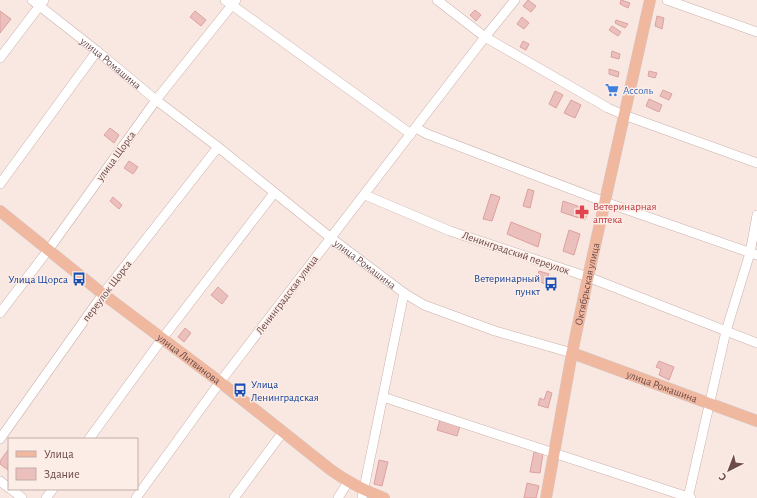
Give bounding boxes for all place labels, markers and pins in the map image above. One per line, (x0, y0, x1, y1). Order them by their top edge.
supermarket icon: Ассоль (604, 82, 620, 98)
place label: Ассоль (623, 85, 653, 96)
place label: Ветеринарная аптека (593, 201, 657, 225)
pharmacy icon: Ветеринарная аптека (574, 204, 590, 220)
bus stop icon: Улица Щорса (71, 271, 87, 287)
place label: Ветеринарный пункт (474, 273, 540, 297)
place label: Улица Щорса (8, 274, 68, 285)
bus stop icon: Ветеринарный пункт (543, 276, 559, 292)
place label: Улица Ленинградская (251, 379, 319, 403)
bus stop icon: Улица Ленинградская (232, 382, 248, 398)

